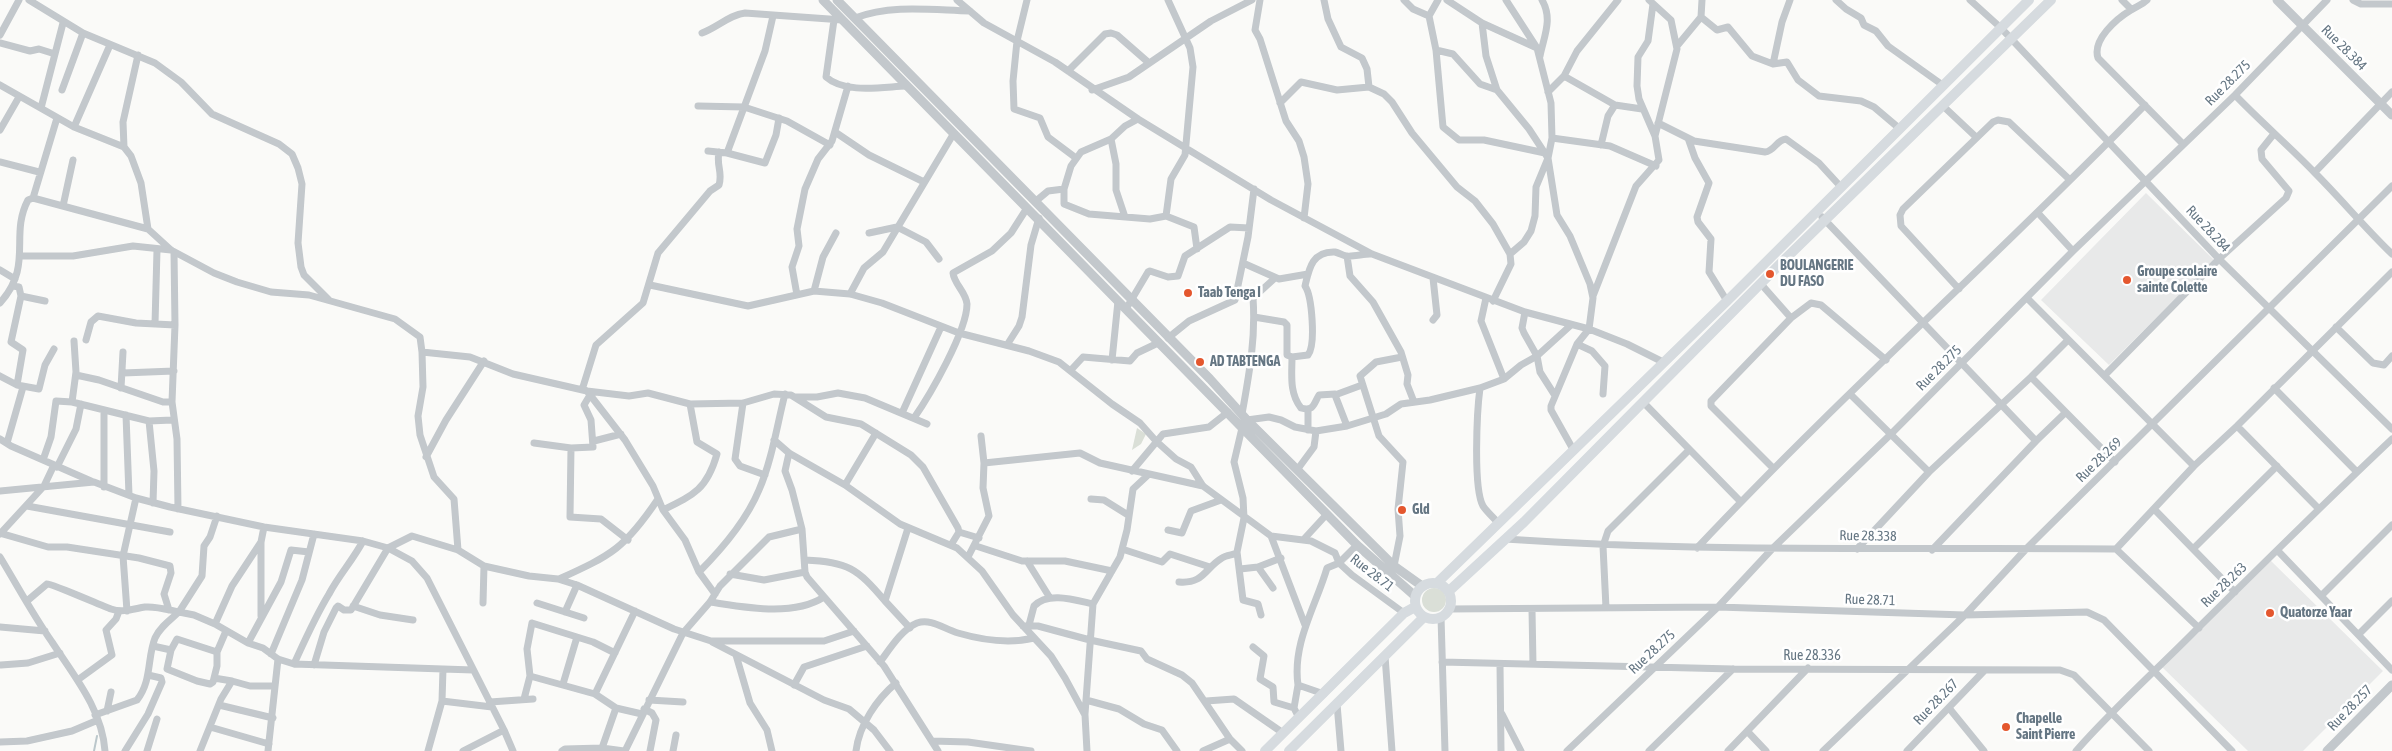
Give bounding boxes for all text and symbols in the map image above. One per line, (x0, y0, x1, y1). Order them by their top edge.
street label: Rue 28.384 (2318, 22, 2370, 74)
street label: Rue 28.275 (2202, 57, 2254, 109)
street label: Rue 28.284 (2182, 202, 2234, 256)
place label: BOULANGERIE DU FASO (1780, 258, 1854, 290)
place label: Groupe scolaire sainte Colette (2137, 264, 2217, 296)
marker: BOULANGERIE DU FASO (1764, 268, 1776, 280)
marker: Groupe scolaire sainte Colette (2121, 274, 2133, 286)
place label: Taab Tenga I (1198, 285, 1261, 301)
marker: Taab Tenga I (1182, 287, 1194, 299)
street label: Rue 28.275 (1913, 342, 1965, 394)
place label: AD TABTENGA (1210, 354, 1280, 370)
marker: AD TABTENGA (1194, 356, 1206, 368)
street label: Rue 28.269 (2073, 434, 2125, 486)
place label: Gld (1412, 502, 1430, 518)
marker: Gld (1396, 504, 1408, 516)
street label: Rue 28.338 (1839, 527, 1897, 545)
street label: Rue 28.71 (1347, 551, 1397, 595)
street label: Rue 28.263 (2198, 559, 2250, 611)
street label: Rue 28.71 (1844, 591, 1896, 609)
place label: Quatorze Yaar (2280, 605, 2352, 621)
marker: Quatorze Yaar (2264, 607, 2276, 619)
street label: Rue 28.275 (1625, 626, 1679, 678)
street label: Rue 28.336 (1783, 648, 1841, 664)
street label: Rue 28.267 (1910, 676, 1962, 728)
street label: Rue 28.257 (2324, 682, 2376, 734)
place label: Chapelle Saint Pierre (2016, 711, 2075, 744)
marker: Chapelle Saint Pierre (2000, 721, 2012, 733)

